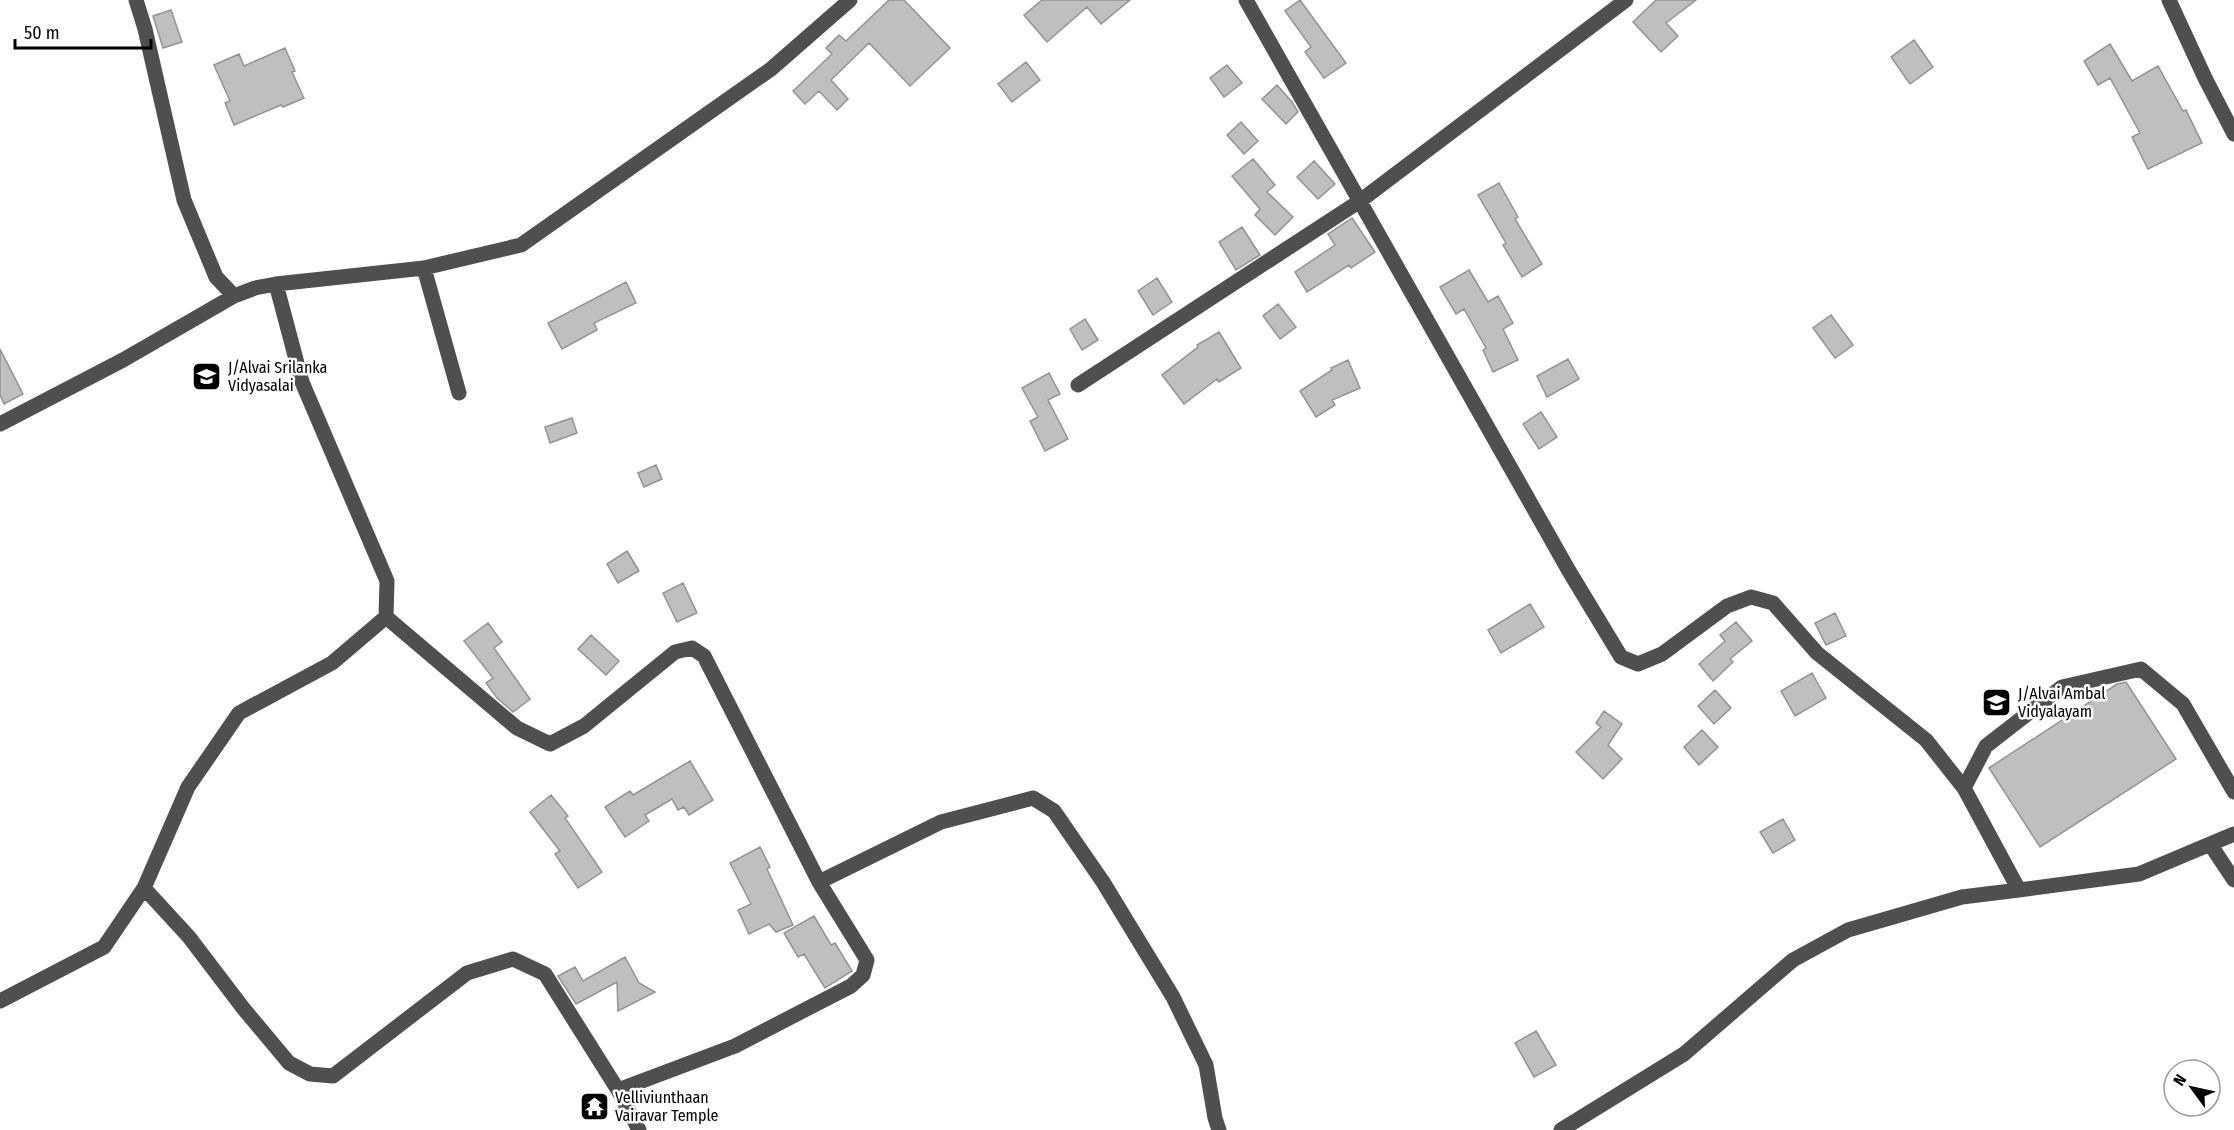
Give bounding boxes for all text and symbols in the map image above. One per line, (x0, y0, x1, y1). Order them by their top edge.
scale bar (15, 12, 152, 50)
text: 50 m (24, 22, 60, 44)
place label: J/Alvai Srilanka Vidyasalai (228, 358, 328, 395)
school or university icon: J/Alvai Srilanka Vidyasalai (191, 360, 223, 392)
place label: J/Alvai Ambal Vidyalayam (2018, 684, 2105, 721)
school or university icon: J/Alvai Ambal Vidyalayam (1981, 686, 2013, 718)
north arrow (2162, 1058, 2222, 1118)
text: N (2169, 1071, 2190, 1089)
place label: Velliviunthaan Vairavar Temple (615, 1088, 719, 1125)
temple icon: Velliviunthaan Vairavar Temple (578, 1090, 610, 1122)

